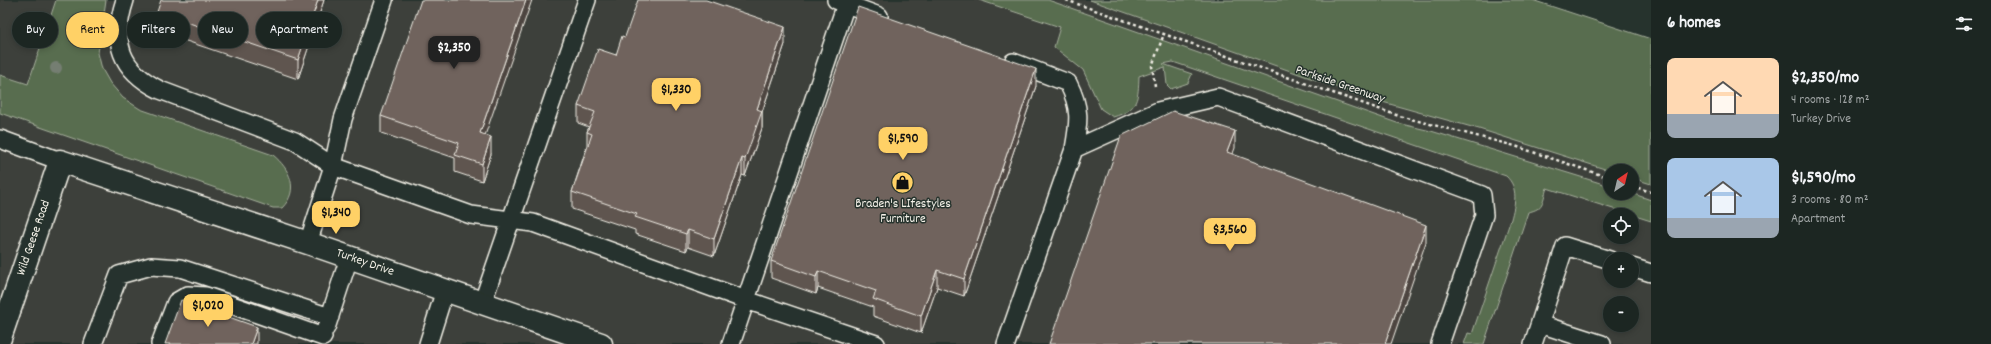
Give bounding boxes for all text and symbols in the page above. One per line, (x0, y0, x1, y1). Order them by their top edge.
chip: Buy (12, 12, 58, 48)
chip: Rent (66, 12, 119, 48)
chip: Filters (127, 12, 190, 48)
chip: New (198, 12, 248, 48)
chip: Apartment (256, 12, 342, 48)
text: 6 homes (1667, 12, 1721, 36)
icon: filters (1953, 13, 1975, 35)
pin: $2,350 (421, 36, 487, 70)
text: $2,350 (437, 39, 471, 58)
street label: Parkside Greenway (1293, 61, 1388, 109)
text: $2,350/mo (1791, 67, 1859, 91)
icon: home (1699, 74, 1747, 122)
pin: $1,330 (643, 78, 709, 112)
text: $1,330 (661, 81, 691, 100)
text: 4 rooms · 128 m² (1791, 91, 1869, 110)
text: Turkey Drive (1791, 110, 1851, 129)
pin: $1,590 (870, 127, 936, 161)
text: $1,590 (888, 130, 918, 149)
north arrow (1603, 164, 1639, 200)
map controls (1603, 164, 1639, 332)
text: $1,590/mo (1791, 167, 1856, 191)
shop icon: Braden's LIfestyles Furniture (890, 169, 916, 195)
icon: home (1699, 174, 1747, 222)
text: 3 rooms · 80 m² (1791, 191, 1868, 210)
place label: Braden's LIfestyles Furniture (855, 195, 951, 229)
street label: Wild Geese Road (12, 198, 56, 278)
pin: $1,340 (303, 201, 369, 235)
text: $1,340 (321, 204, 351, 223)
button: locate (1603, 208, 1639, 244)
text: Apartment (1791, 210, 1845, 229)
pin: $3,560 (1197, 218, 1263, 252)
text: $3,560 (1213, 221, 1247, 240)
street label: Turkey Drive (334, 244, 397, 282)
button: + (1603, 252, 1639, 288)
pin: $1,020 (175, 294, 241, 328)
button: − (1603, 296, 1639, 332)
text: $1,020 (192, 297, 224, 316)

